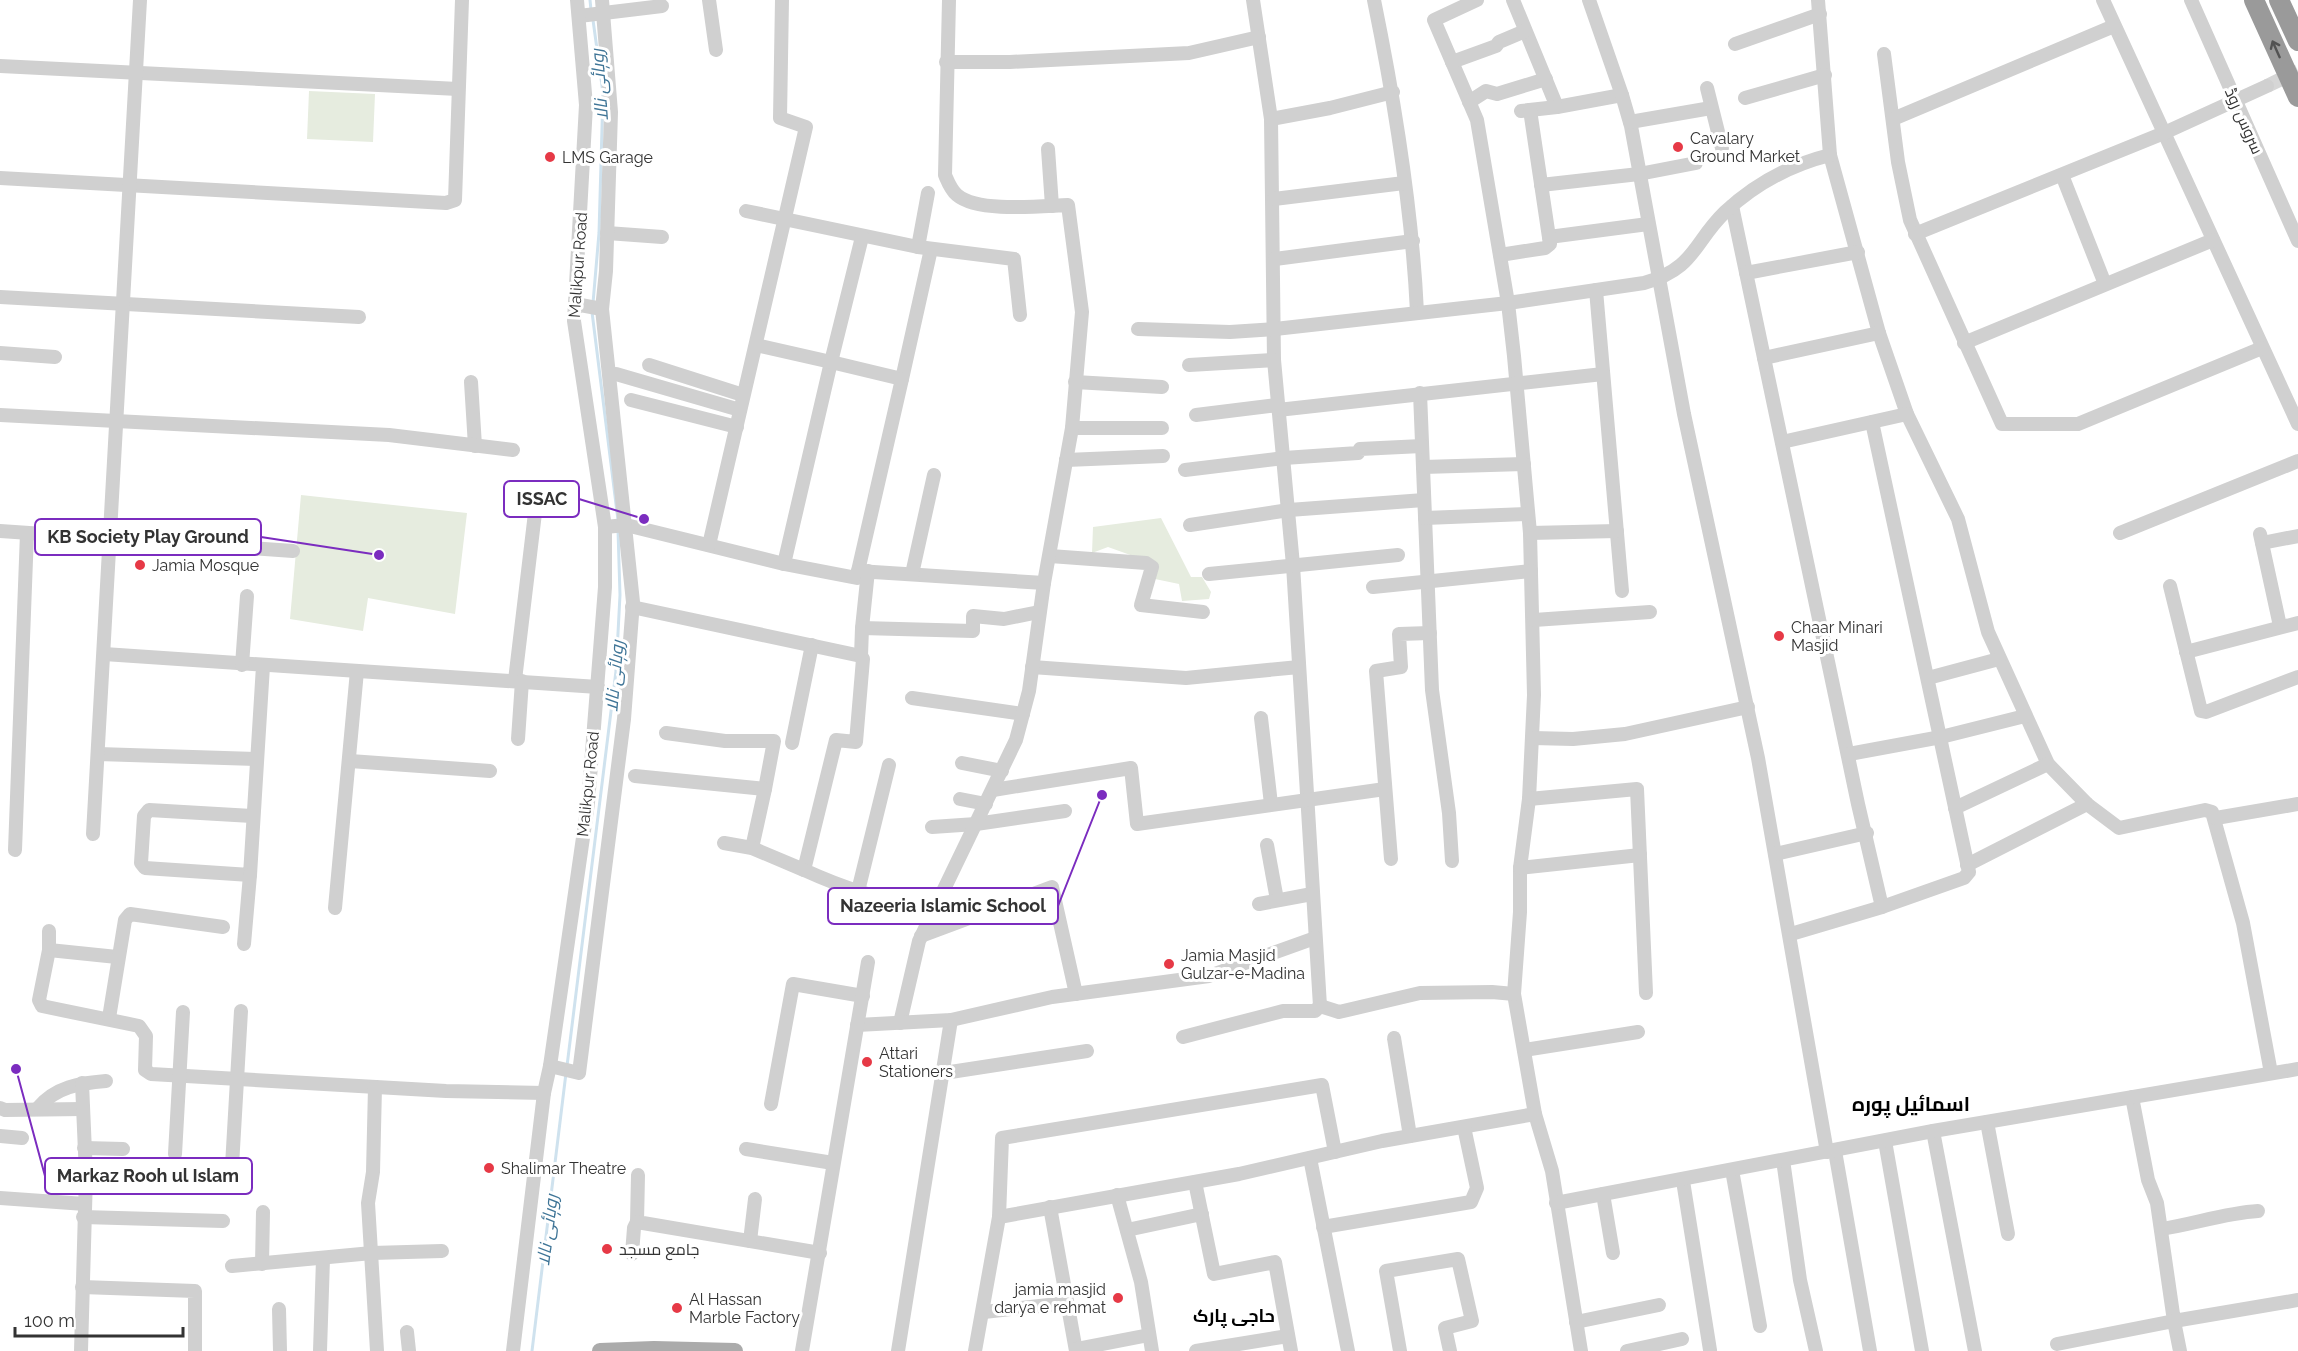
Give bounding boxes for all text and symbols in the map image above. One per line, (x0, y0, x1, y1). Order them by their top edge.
one-way arrow (2270, 40, 2281, 58)
water label: روہائی نالا (586, 47, 614, 121)
street label: سروس روڈ (2220, 85, 2267, 158)
place label: Cavalary Ground Market (1690, 129, 1801, 166)
marker: Cavalary Ground Market (1671, 140, 1685, 154)
place label: LMS Garage (562, 148, 653, 167)
marker: LMS Garage (543, 150, 557, 164)
street label: Malikpur Road (565, 211, 591, 319)
callout: ISSAC (504, 481, 579, 517)
text: ISSAC (517, 488, 567, 509)
callout: KB Society Play Ground (35, 519, 261, 555)
text: KB Society Play Ground (47, 526, 249, 547)
place label: Jamia Mosque (152, 556, 259, 575)
marker: Jamia Mosque (133, 558, 147, 572)
place label: Chaar Minari Masjid (1791, 618, 1883, 655)
marker: Chaar Minari Masjid (1772, 629, 1786, 643)
water label: روہائی نالا (600, 638, 630, 713)
street label: Malikpur Road (573, 730, 603, 838)
callout: Nazeeria Islamic School (828, 888, 1058, 924)
text: Nazeeria Islamic School (840, 895, 1046, 916)
place label: Jamia Masjid Gulzar-e-Madina (1181, 946, 1305, 983)
marker: Jamia Masjid Gulzar-e-Madina (1162, 957, 1176, 971)
place label: Attari Stationers (879, 1044, 953, 1081)
marker: Attari Stationers (860, 1055, 874, 1069)
district label: اسمائیل پورہ (1852, 1092, 1970, 1118)
callout: Markaz Rooh ul Islam (45, 1158, 252, 1194)
place label: Shalimar Theatre (501, 1159, 626, 1178)
marker: Shalimar Theatre (482, 1161, 496, 1175)
text: Markaz Rooh ul Islam (57, 1165, 239, 1186)
water label: روہائی نالا (532, 1192, 564, 1267)
place label: جامع مسجد (619, 1240, 699, 1261)
marker: جامع مسجد (600, 1242, 614, 1256)
place label: jamia masjid darya e rehmat (994, 1280, 1107, 1317)
place label: Al Hassan Marble Factory (689, 1290, 800, 1327)
marker: jamia masjid darya e rehmat (1111, 1291, 1125, 1305)
scale bar (15, 1300, 183, 1338)
marker: Al Hassan Marble Factory (670, 1301, 684, 1315)
district label: حاجی پارک (1193, 1305, 1275, 1328)
text: 100 m (24, 1310, 75, 1331)

